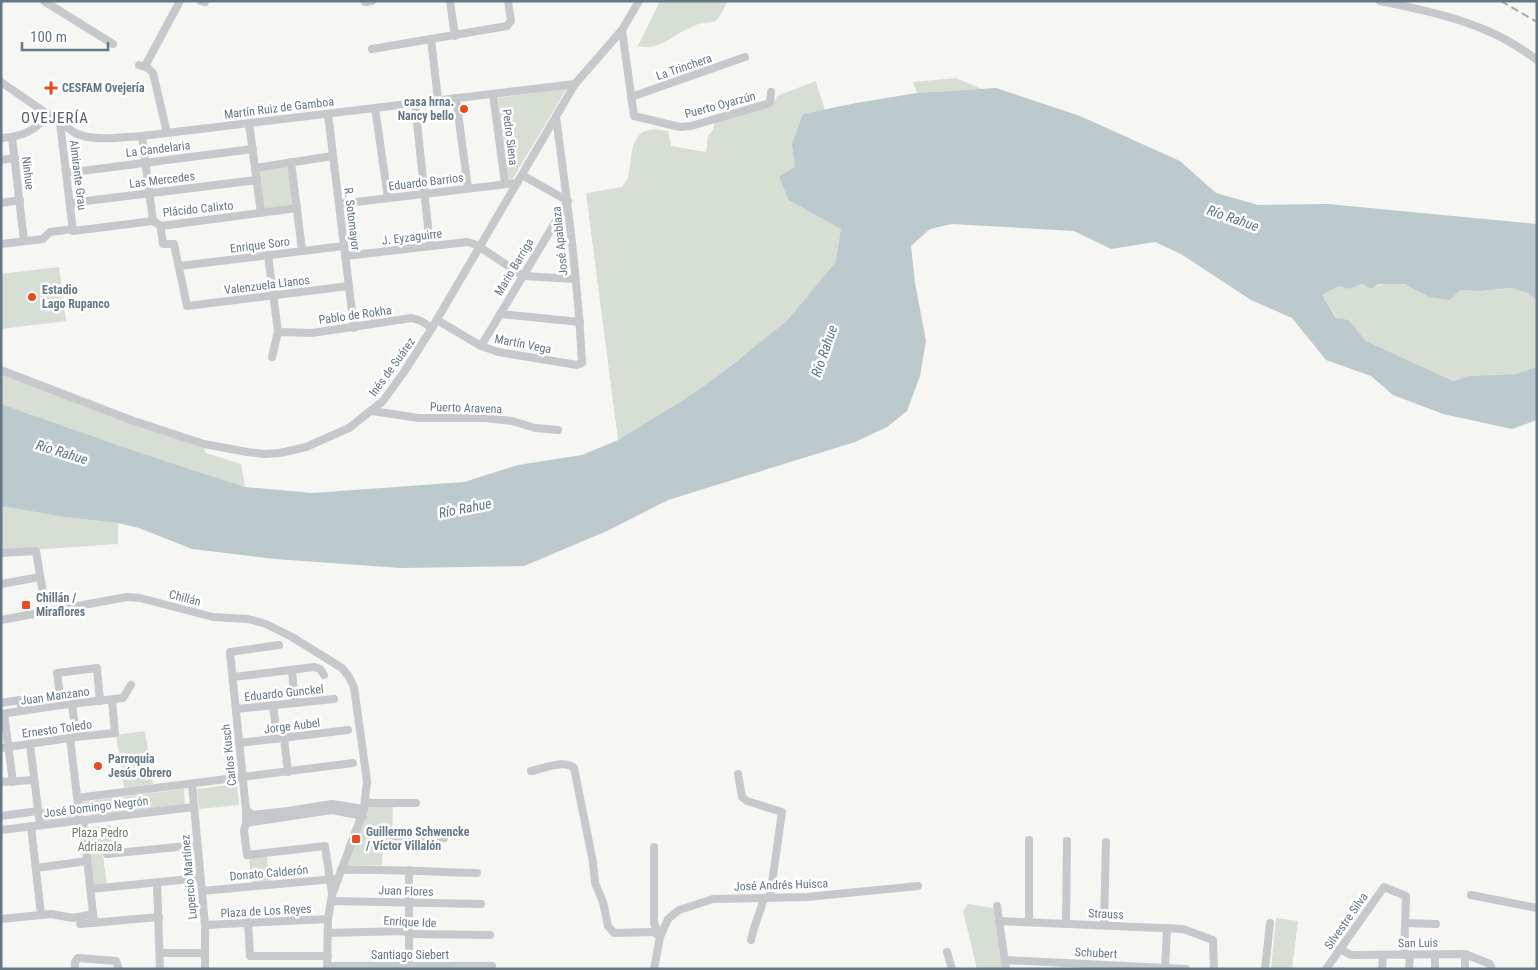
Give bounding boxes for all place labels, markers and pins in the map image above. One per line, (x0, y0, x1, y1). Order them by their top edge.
marker: CESFAM Ovejería (44, 81, 58, 95)
place label: CESFAM Ovejería (62, 81, 145, 95)
place label: casa hrna. Nancy bello (398, 95, 454, 123)
marker: casa hrna. Nancy bello (458, 103, 470, 115)
place label: Estadio Lago Rupanco (42, 283, 110, 311)
marker: Estadio Lago Rupanco (26, 291, 38, 303)
place label: Chillán / Miraflores (36, 591, 86, 619)
marker: Chillán / Miraflores (20, 599, 32, 611)
place label: Parroquia Jesús Obrero (108, 752, 172, 780)
marker: Parroquia Jesús Obrero (92, 760, 104, 772)
place label: Guillermo Schwencke / Víctor Villalón (366, 825, 470, 853)
marker: Guillermo Schwencke / Víctor Villalón (350, 833, 362, 845)

